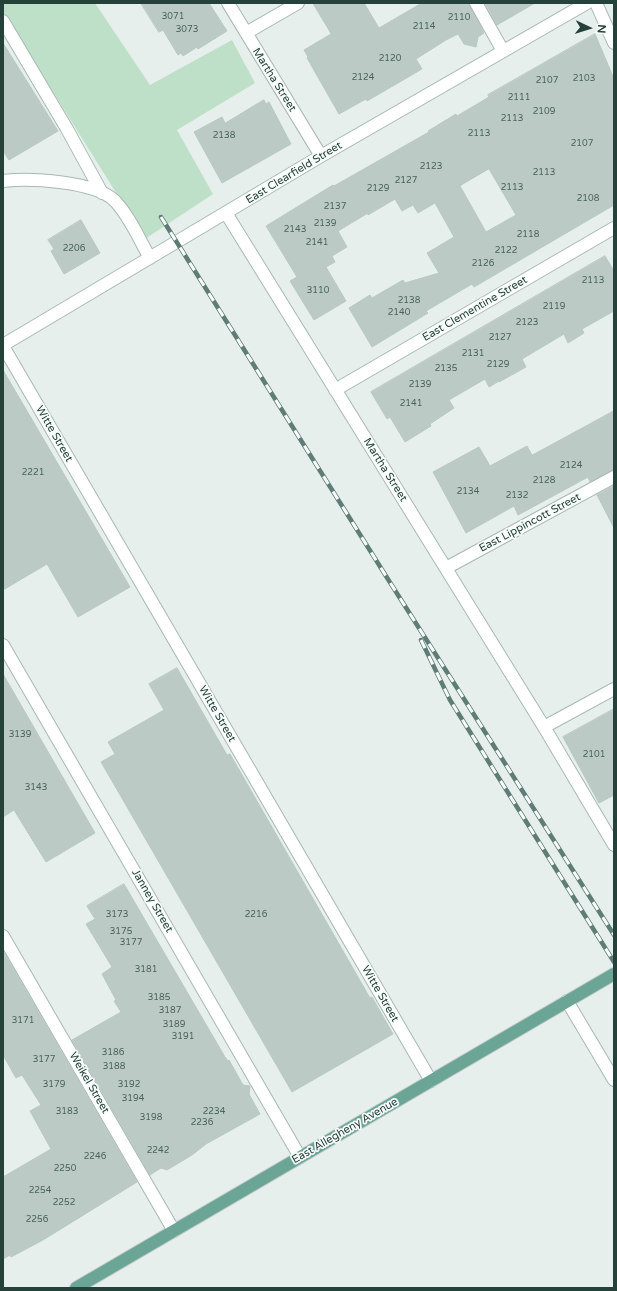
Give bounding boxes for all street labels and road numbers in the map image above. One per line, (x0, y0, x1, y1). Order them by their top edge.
street label: Martha Street (249, 46, 299, 114)
street label: East Clearfield Street (244, 139, 344, 207)
street label: East Clementine Street (420, 274, 530, 344)
street label: Witte Street (33, 404, 75, 464)
street label: Martha Street (360, 436, 410, 504)
street label: East Lippincott Street (477, 491, 583, 555)
street label: Witte Street (196, 684, 238, 744)
street label: Janney Street (129, 867, 175, 935)
street label: Witte Street (359, 964, 401, 1024)
street label: Weikel Street (66, 1050, 112, 1116)
street label: East Allegheny Avenue (290, 1095, 400, 1167)

